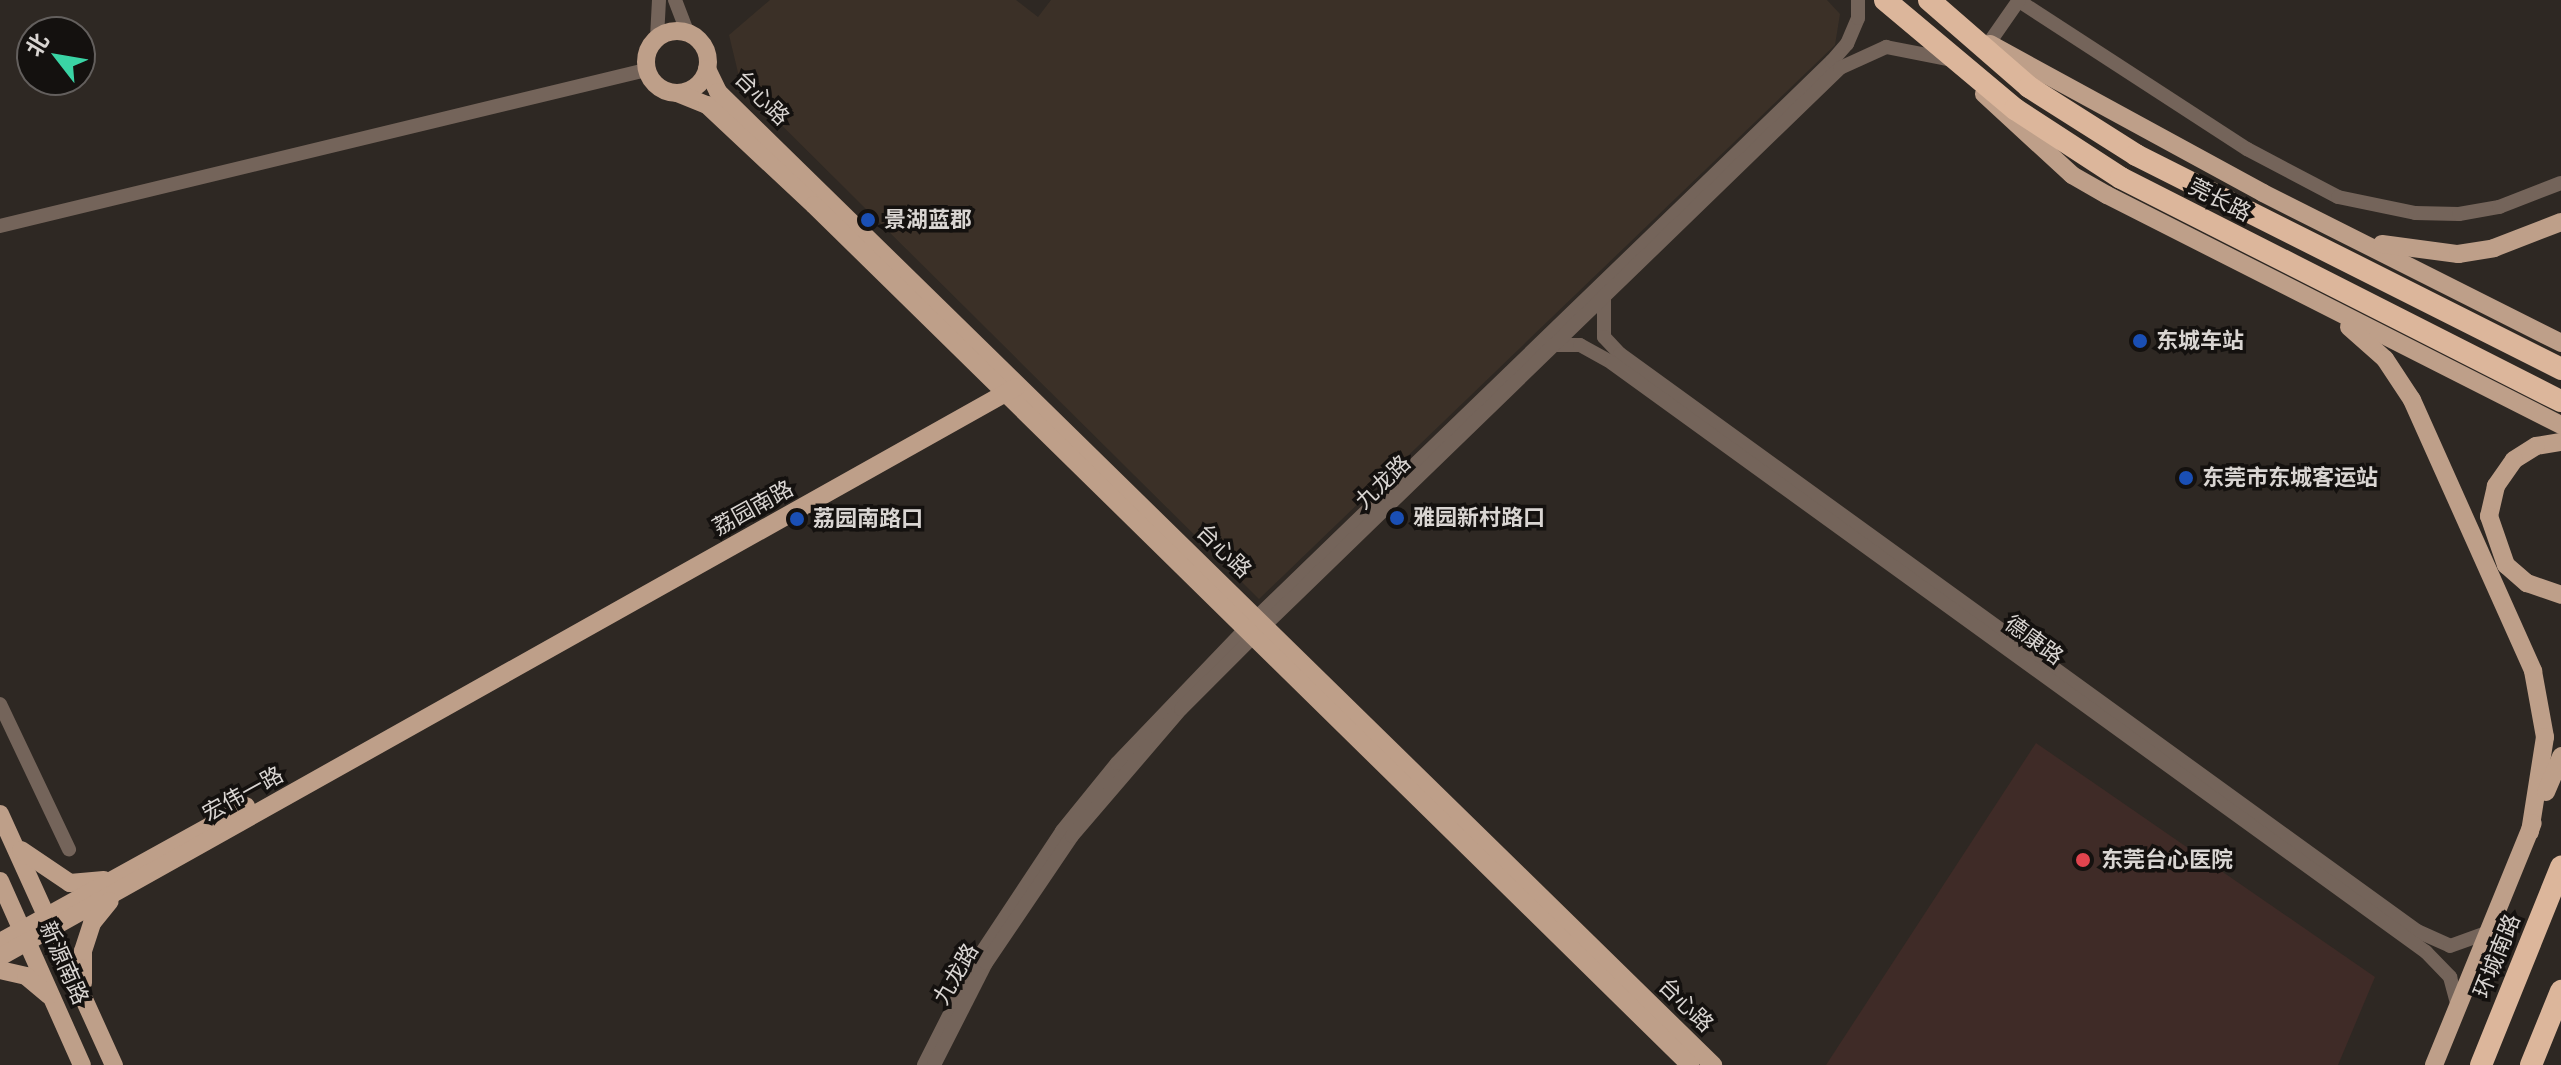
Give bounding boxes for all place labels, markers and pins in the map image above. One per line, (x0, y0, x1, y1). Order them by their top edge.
place label: 景湖蓝郡 (884, 207, 972, 233)
marker: 景湖蓝郡 (859, 211, 877, 229)
place label: 东城车站 (2156, 328, 2244, 354)
marker: 东城车站 (2131, 332, 2149, 350)
place label: 东莞市东城客运站 (2202, 465, 2378, 491)
marker: 东莞市东城客运站 (2177, 469, 2195, 487)
place label: 雅园新村路口 (1413, 505, 1545, 531)
place label: 荔园南路口 (813, 506, 923, 532)
marker: 雅园新村路口 (1388, 509, 1406, 527)
marker: 荔园南路口 (788, 510, 806, 528)
place label: 东莞台心医院 (2101, 847, 2233, 873)
marker: 东莞台心医院 (2072, 849, 2094, 871)

